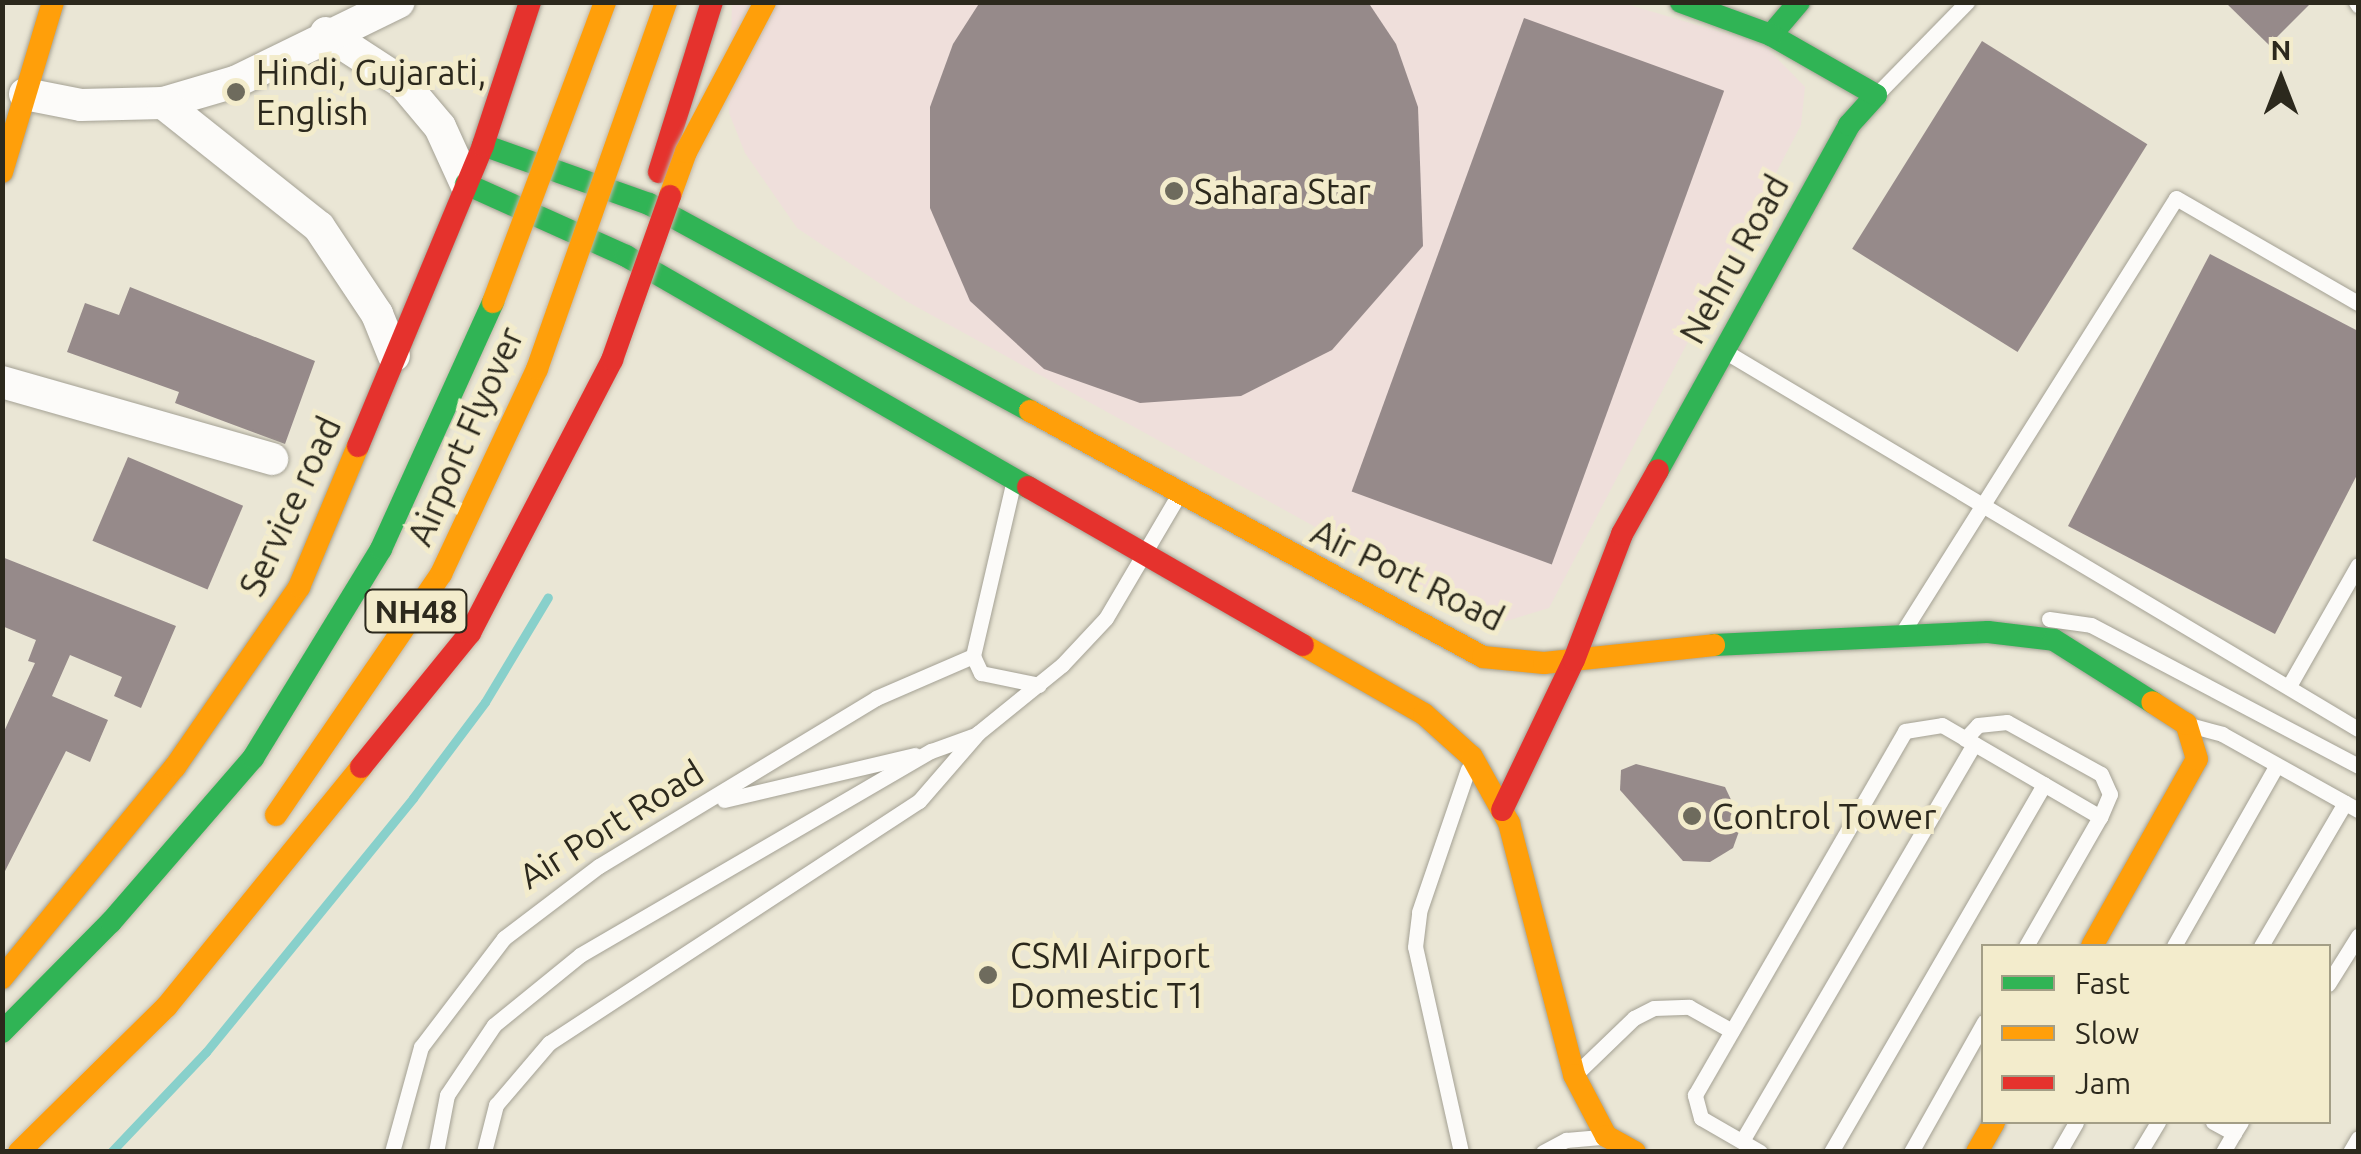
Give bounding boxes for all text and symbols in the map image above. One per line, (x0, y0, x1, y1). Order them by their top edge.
north arrow (2231, 30, 2331, 130)
text: N (2271, 34, 2291, 65)
place label: Hindi, Gujarati, English (256, 51, 486, 133)
marker: Hindi, Gujarati, English (225, 81, 247, 103)
street label: Nehru Road (1670, 167, 1798, 351)
place label: Sahara Star (1194, 170, 1371, 212)
marker: Sahara Star (1163, 180, 1185, 202)
street label: Airport Flyover (398, 320, 532, 552)
street label: Service road (230, 410, 350, 602)
street label: Air Port Road (1305, 510, 1511, 640)
road number: NH48 (364, 584, 468, 638)
street label: Air Port Road (511, 751, 711, 897)
place label: Control Tower (1712, 795, 1936, 837)
marker: Control Tower (1681, 805, 1703, 827)
place label: CSMI Airport Domestic T1 (1010, 934, 1210, 1016)
legend (1981, 944, 2331, 1124)
marker: CSMI Airport Domestic T1 (975, 962, 1001, 988)
text: Fast (2075, 966, 2130, 1000)
text: Slow (2075, 1016, 2139, 1050)
text: Jam (2075, 1066, 2131, 1100)

